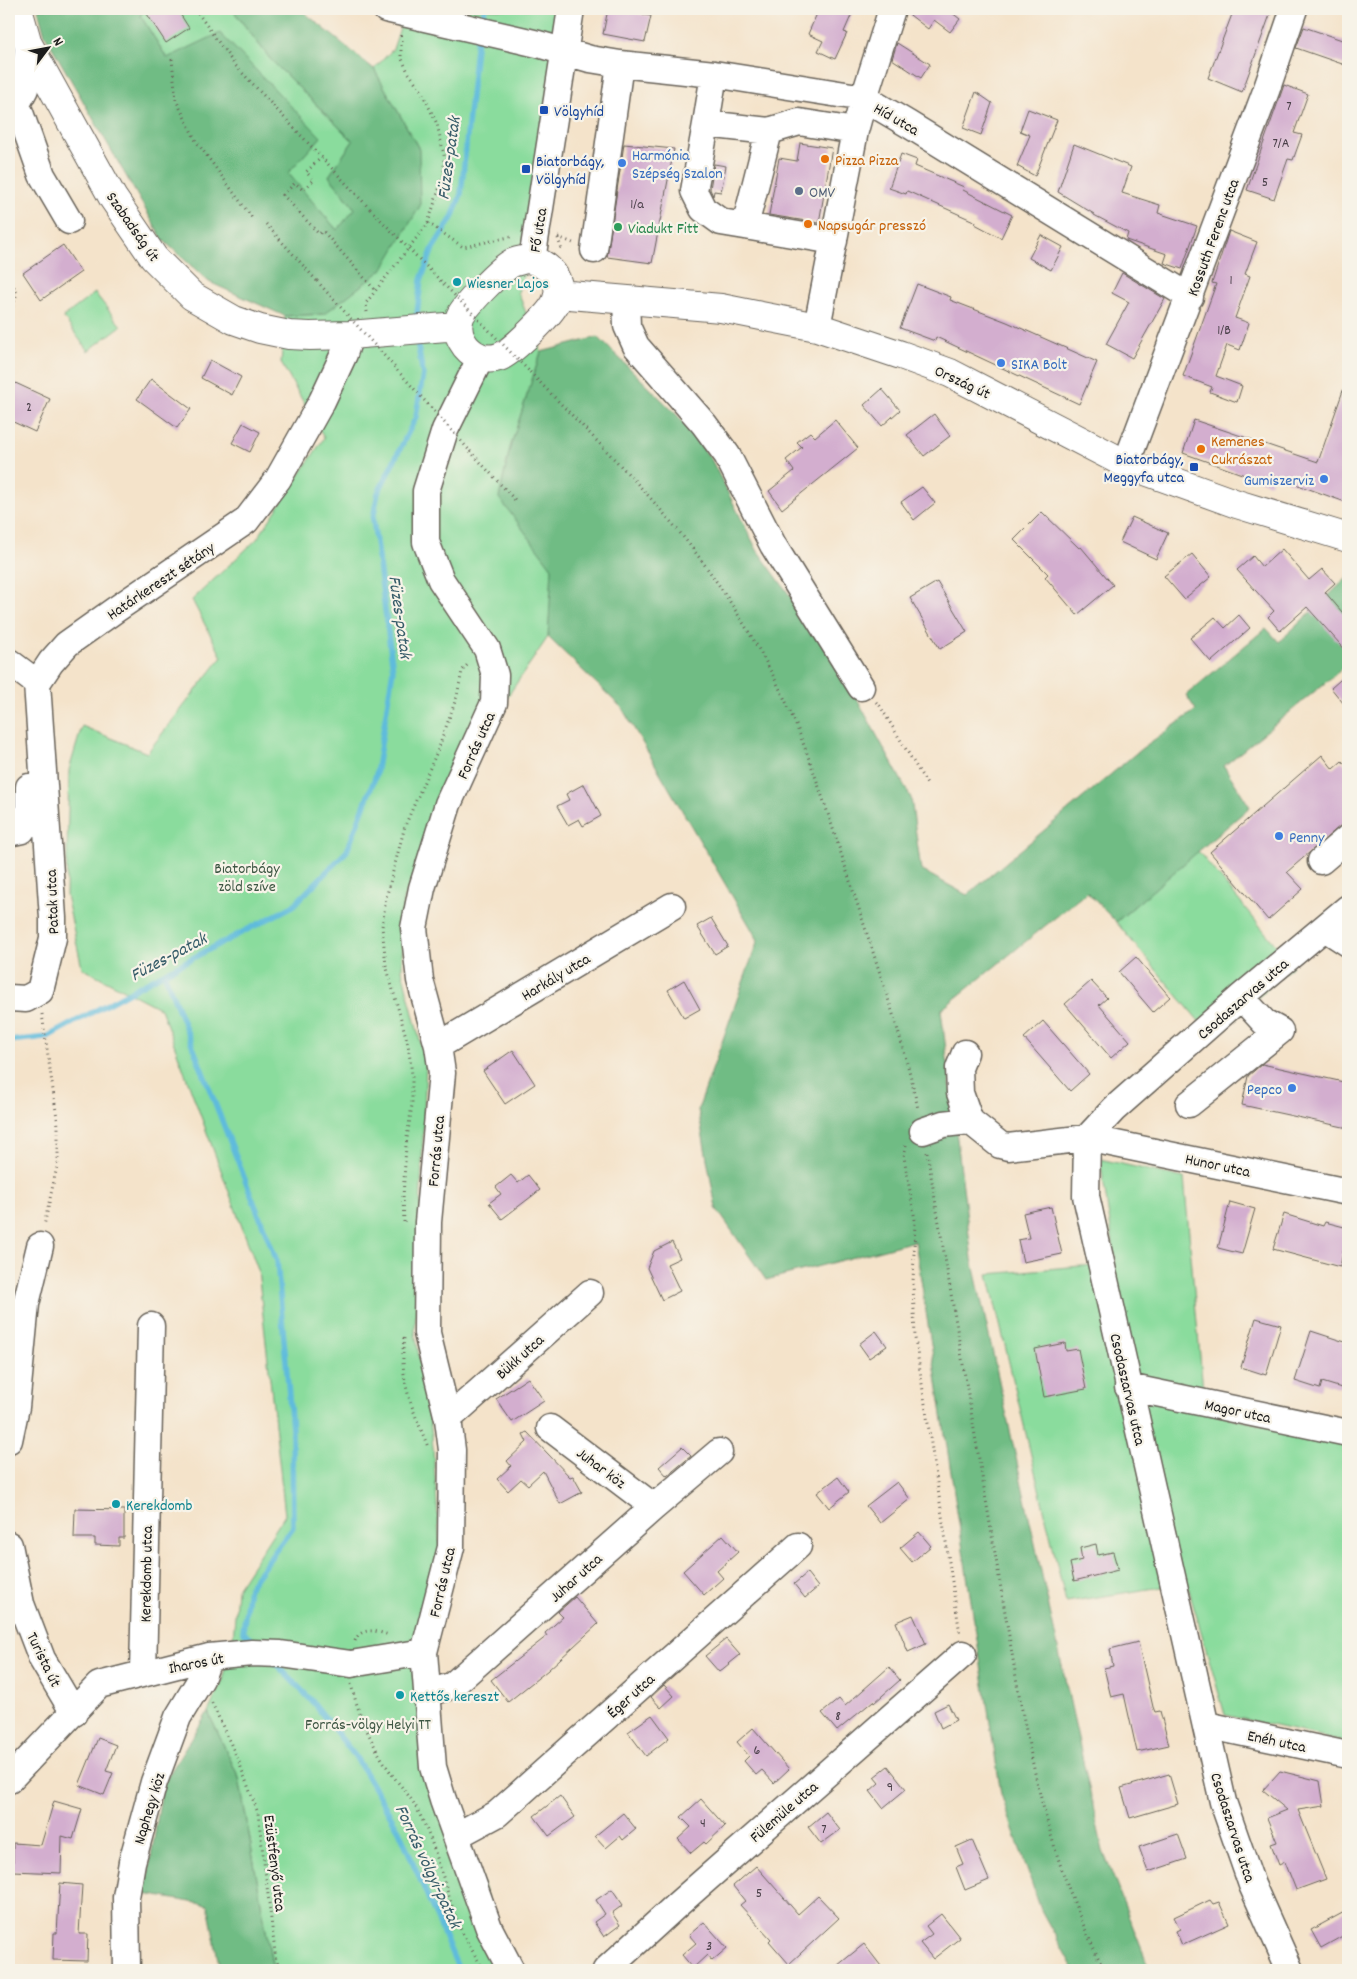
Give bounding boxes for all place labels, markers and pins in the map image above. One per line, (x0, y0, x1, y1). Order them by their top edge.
place label: Völgyhíd (554, 101, 604, 124)
marker: Völgyhíd (538, 104, 550, 116)
place label: Harmónia Szépség Szalon (632, 145, 723, 186)
place label: Pizza Pizza (835, 150, 899, 173)
place label: Biatorbágy, Völgyhíd (536, 151, 604, 192)
marker: Pizza Pizza (819, 153, 831, 165)
marker: Harmónia Szépség Szalon (616, 157, 628, 169)
marker: Biatorbágy, Völgyhíd (520, 163, 532, 175)
place label: OMV (809, 182, 836, 205)
marker: OMV (793, 185, 805, 197)
place label: Napsugár presszó (818, 215, 926, 238)
place label: Viadukt Fitt (628, 218, 699, 241)
marker: Napsugár presszó (802, 218, 814, 230)
marker: Viadukt Fitt (612, 221, 624, 233)
place label: Wiesner Lajos (467, 273, 549, 296)
marker: Wiesner Lajos (451, 276, 463, 288)
place label: SIKA Bolt (1011, 354, 1067, 377)
marker: SIKA Bolt (995, 357, 1007, 369)
place label: Kemenes Cukrászat (1211, 431, 1273, 472)
marker: Kemenes Cukrászat (1195, 443, 1207, 455)
place label: Biatorbágy, Meggyfa utca (1104, 449, 1184, 490)
marker: Biatorbágy, Meggyfa utca (1188, 461, 1200, 473)
place label: Gumiszerviz (1244, 470, 1314, 493)
marker: Gumiszerviz (1318, 473, 1330, 485)
place label: Penny (1289, 827, 1325, 850)
marker: Penny (1273, 830, 1285, 842)
place label: Pepco (1247, 1079, 1282, 1102)
marker: Pepco (1286, 1082, 1298, 1094)
place label: Kerekdomb (126, 1495, 193, 1518)
marker: Kerekdomb (110, 1498, 122, 1510)
place label: Kettős kereszt (410, 1686, 499, 1709)
marker: Kettős kereszt (394, 1689, 406, 1701)

